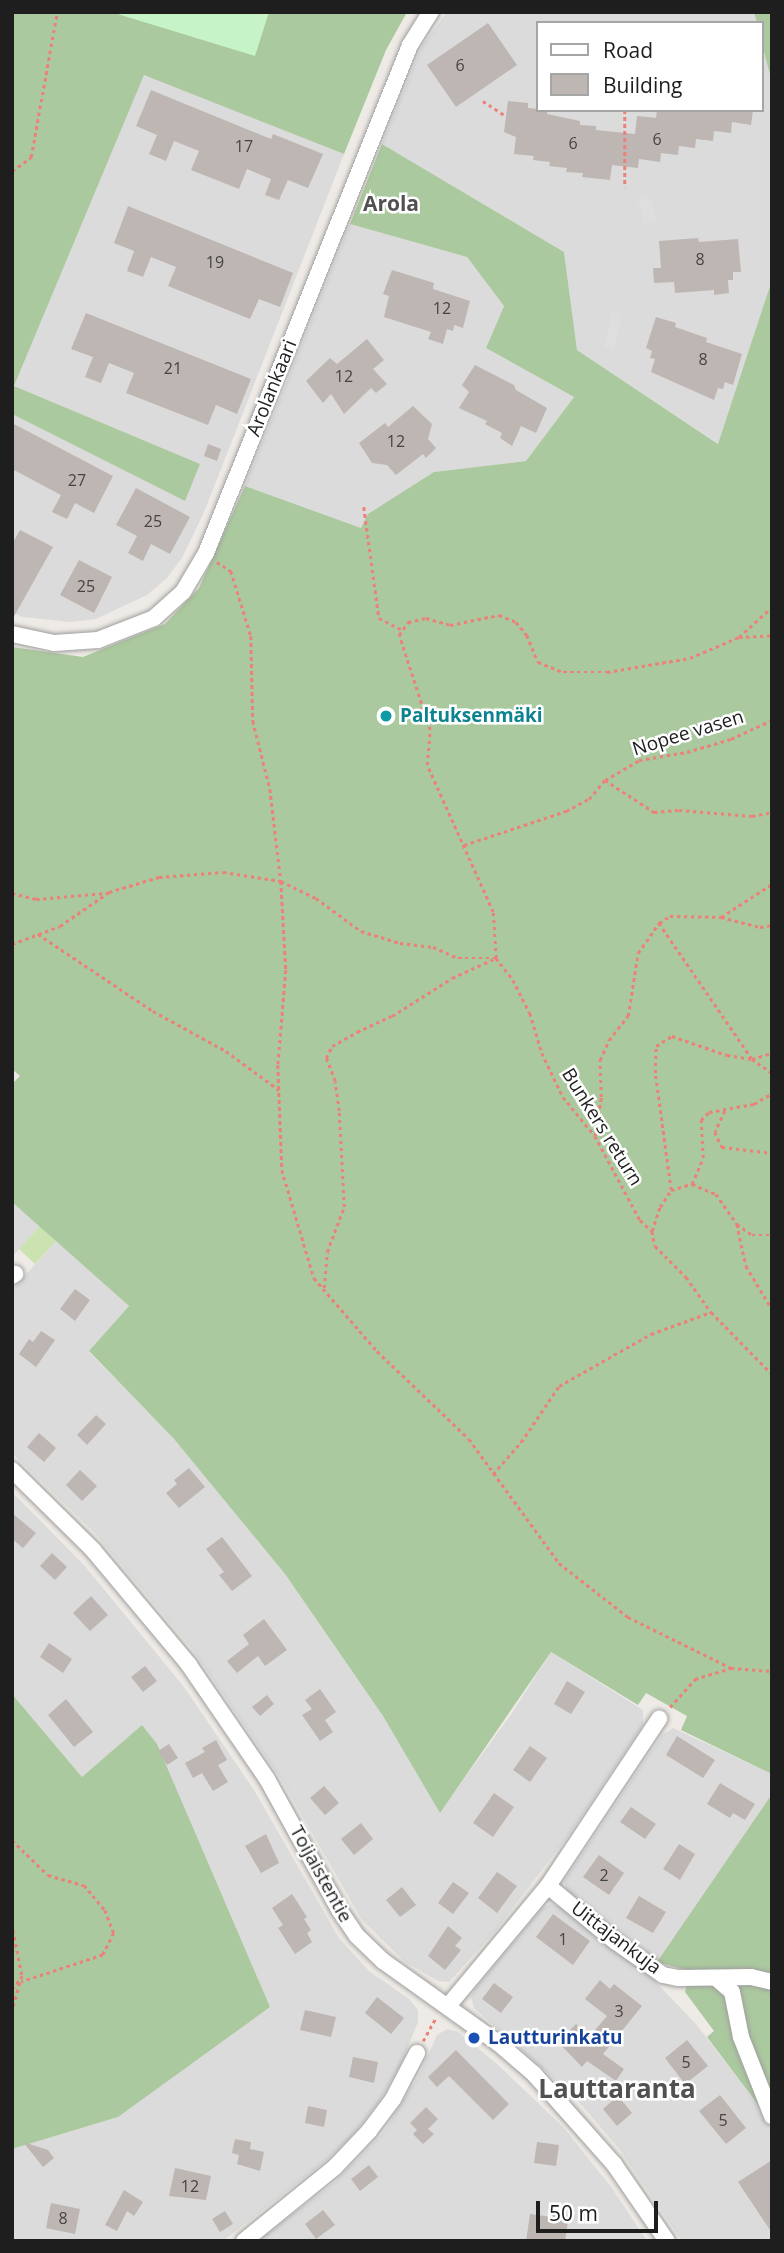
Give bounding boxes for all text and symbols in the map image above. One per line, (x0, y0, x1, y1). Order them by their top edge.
legend (536, 21, 763, 112)
text: Road (603, 36, 653, 64)
house number: 6 (455, 55, 465, 75)
text: Building (603, 71, 682, 99)
house number: 6 (652, 129, 662, 149)
house number: 6 (568, 133, 578, 153)
house number: 17 (235, 136, 253, 156)
district label: Arola (363, 190, 419, 216)
house number: 8 (695, 249, 705, 269)
house number: 19 (206, 252, 224, 272)
house number: 12 (433, 298, 451, 318)
street label: Arolankaari (242, 337, 302, 439)
house number: 8 (698, 349, 708, 369)
house number: 21 (164, 358, 182, 378)
house number: 12 (335, 366, 353, 386)
house number: 12 (387, 431, 405, 451)
house number: 27 (68, 470, 86, 490)
house number: 25 (144, 511, 162, 531)
house number: 25 (77, 576, 95, 596)
place label: Paltuksenmäki (400, 705, 543, 727)
street label: Nopee vasen (630, 705, 746, 761)
marker: Paltuksenmäki (378, 708, 394, 724)
street label: Bunkers return (557, 1064, 647, 1190)
street label: Toijaistentie (285, 1822, 357, 1926)
house number: 2 (599, 1865, 609, 1885)
street label: Uittajankuja (567, 1897, 665, 1979)
house number: 1 (558, 1929, 568, 1949)
house number: 3 (614, 2001, 624, 2021)
place label: Lautturinkatu (488, 2027, 623, 2049)
marker: Lautturinkatu (466, 2030, 482, 2046)
house number: 5 (681, 2052, 691, 2072)
district label: Lauttaranta (538, 2073, 696, 2105)
house number: 5 (718, 2110, 728, 2130)
house number: 12 (181, 2176, 199, 2196)
scale bar (539, 2186, 662, 2230)
text: 50 m (549, 2199, 598, 2227)
house number: 8 (58, 2208, 68, 2228)

